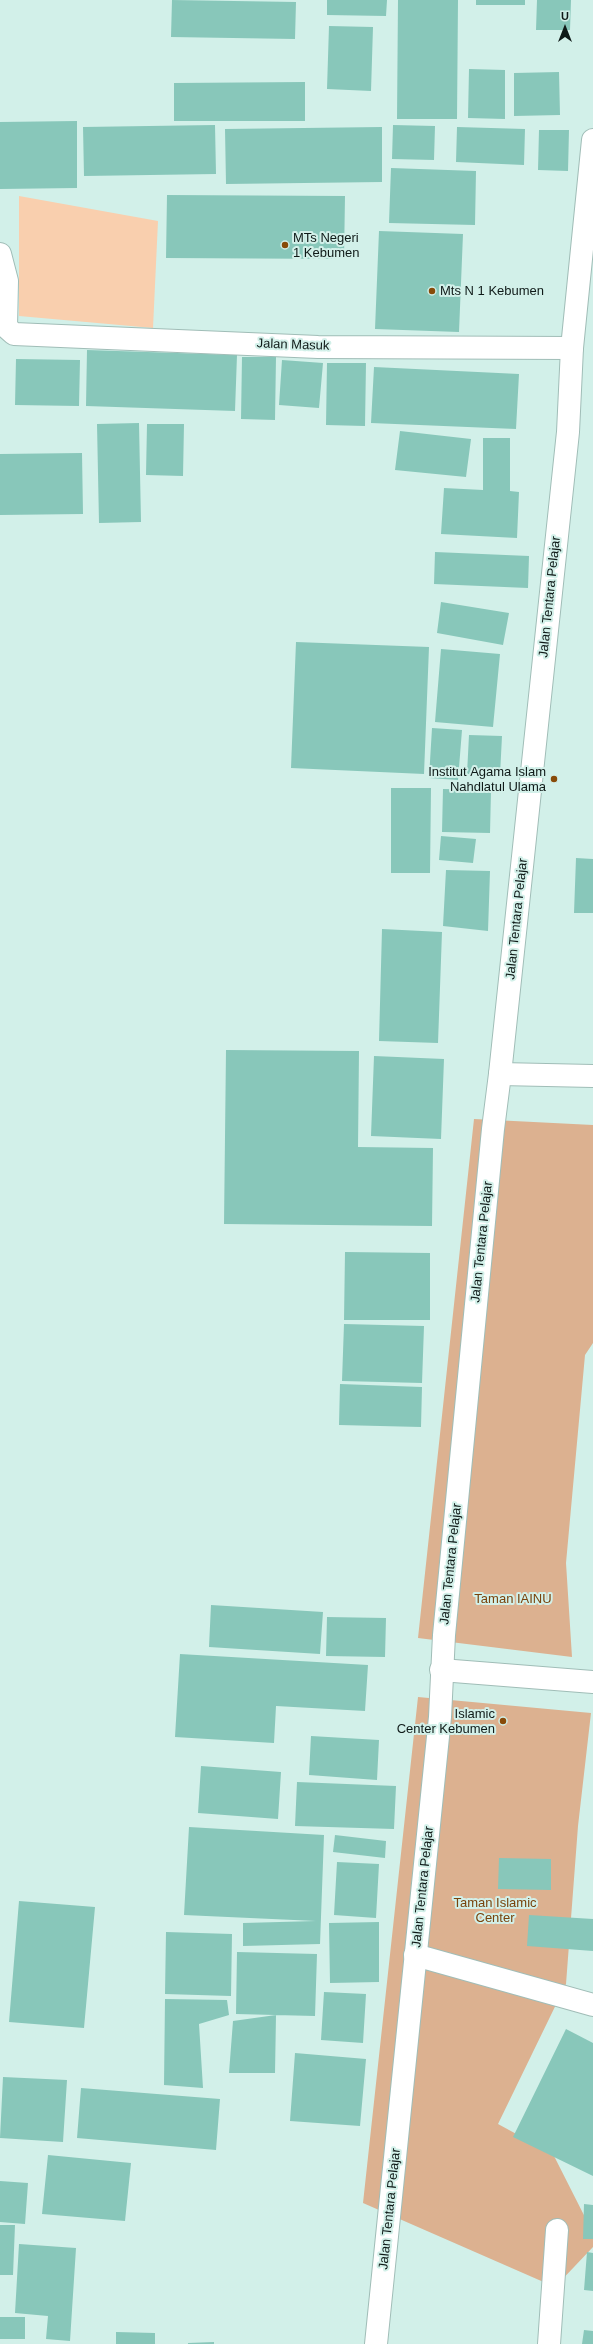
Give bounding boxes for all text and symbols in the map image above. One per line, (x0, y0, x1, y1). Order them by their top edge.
north arrow (545, 8, 585, 48)
text: U (561, 10, 569, 22)
place label: MTs Negeri 1 Kebumen (293, 230, 359, 261)
marker: MTs Negeri 1 Kebumen (280, 240, 290, 250)
place label: Mts N 1 Kebumen (440, 283, 544, 299)
marker: Mts N 1 Kebumen (427, 286, 437, 296)
street label: Jalan Masuk (256, 336, 330, 354)
street label: Jalan Tentara Pelajar (536, 535, 564, 659)
place label: Institut Agama Islam Nahdlatul Ulama (428, 764, 546, 795)
marker: Institut Agama Islam Nahdlatul Ulama (549, 774, 559, 784)
street label: Jalan Tentara Pelajar (503, 857, 531, 981)
street label: Jalan Tentara Pelajar (468, 1180, 496, 1304)
street label: Jalan Tentara Pelajar (437, 1502, 465, 1626)
park label: Taman IAINU (474, 1591, 552, 1607)
place label: Islamic Center Kebumen (397, 1706, 495, 1737)
marker: Islamic Center Kebumen (498, 1716, 508, 1726)
street label: Jalan Tentara Pelajar (409, 1825, 437, 1949)
park label: Taman Islamic Center (453, 1895, 537, 1926)
street label: Jalan Tentara Pelajar (376, 2147, 404, 2271)

